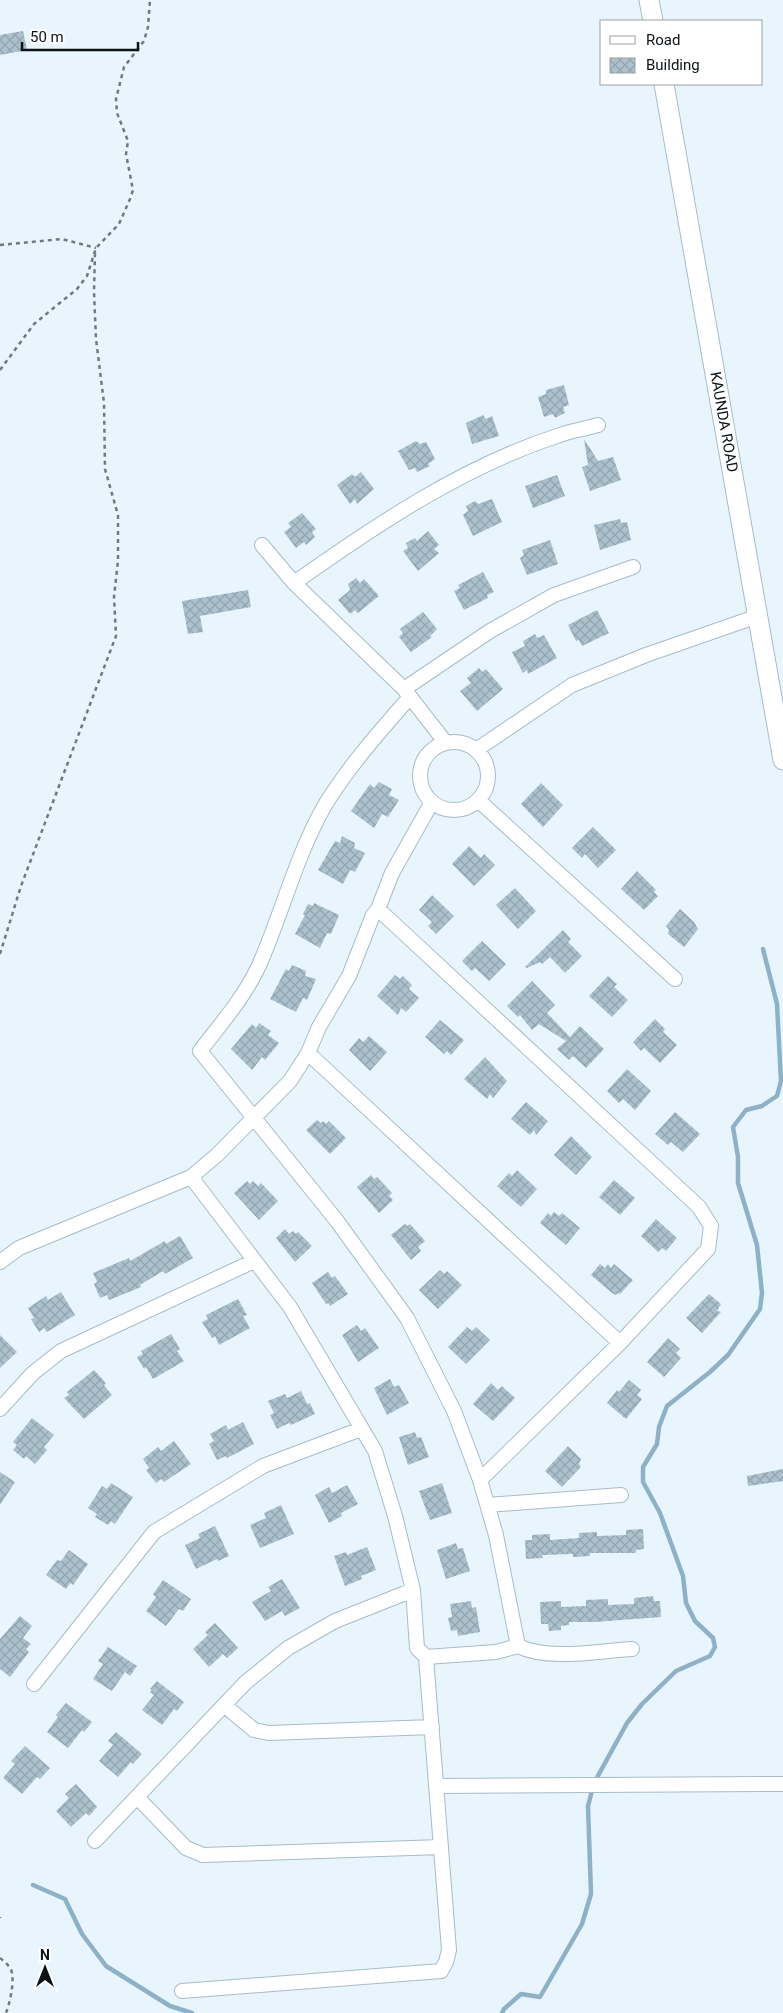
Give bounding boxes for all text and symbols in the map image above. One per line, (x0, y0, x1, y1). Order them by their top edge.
scale bar (22, 20, 139, 52)
legend (600, 20, 763, 85)
text: 50 m (30, 28, 64, 46)
text: Road (646, 31, 680, 49)
text: Building (646, 56, 700, 74)
street label: KAUNDA ROAD (706, 370, 742, 474)
north arrow (20, 1943, 70, 1993)
text: N (40, 1947, 50, 1963)

